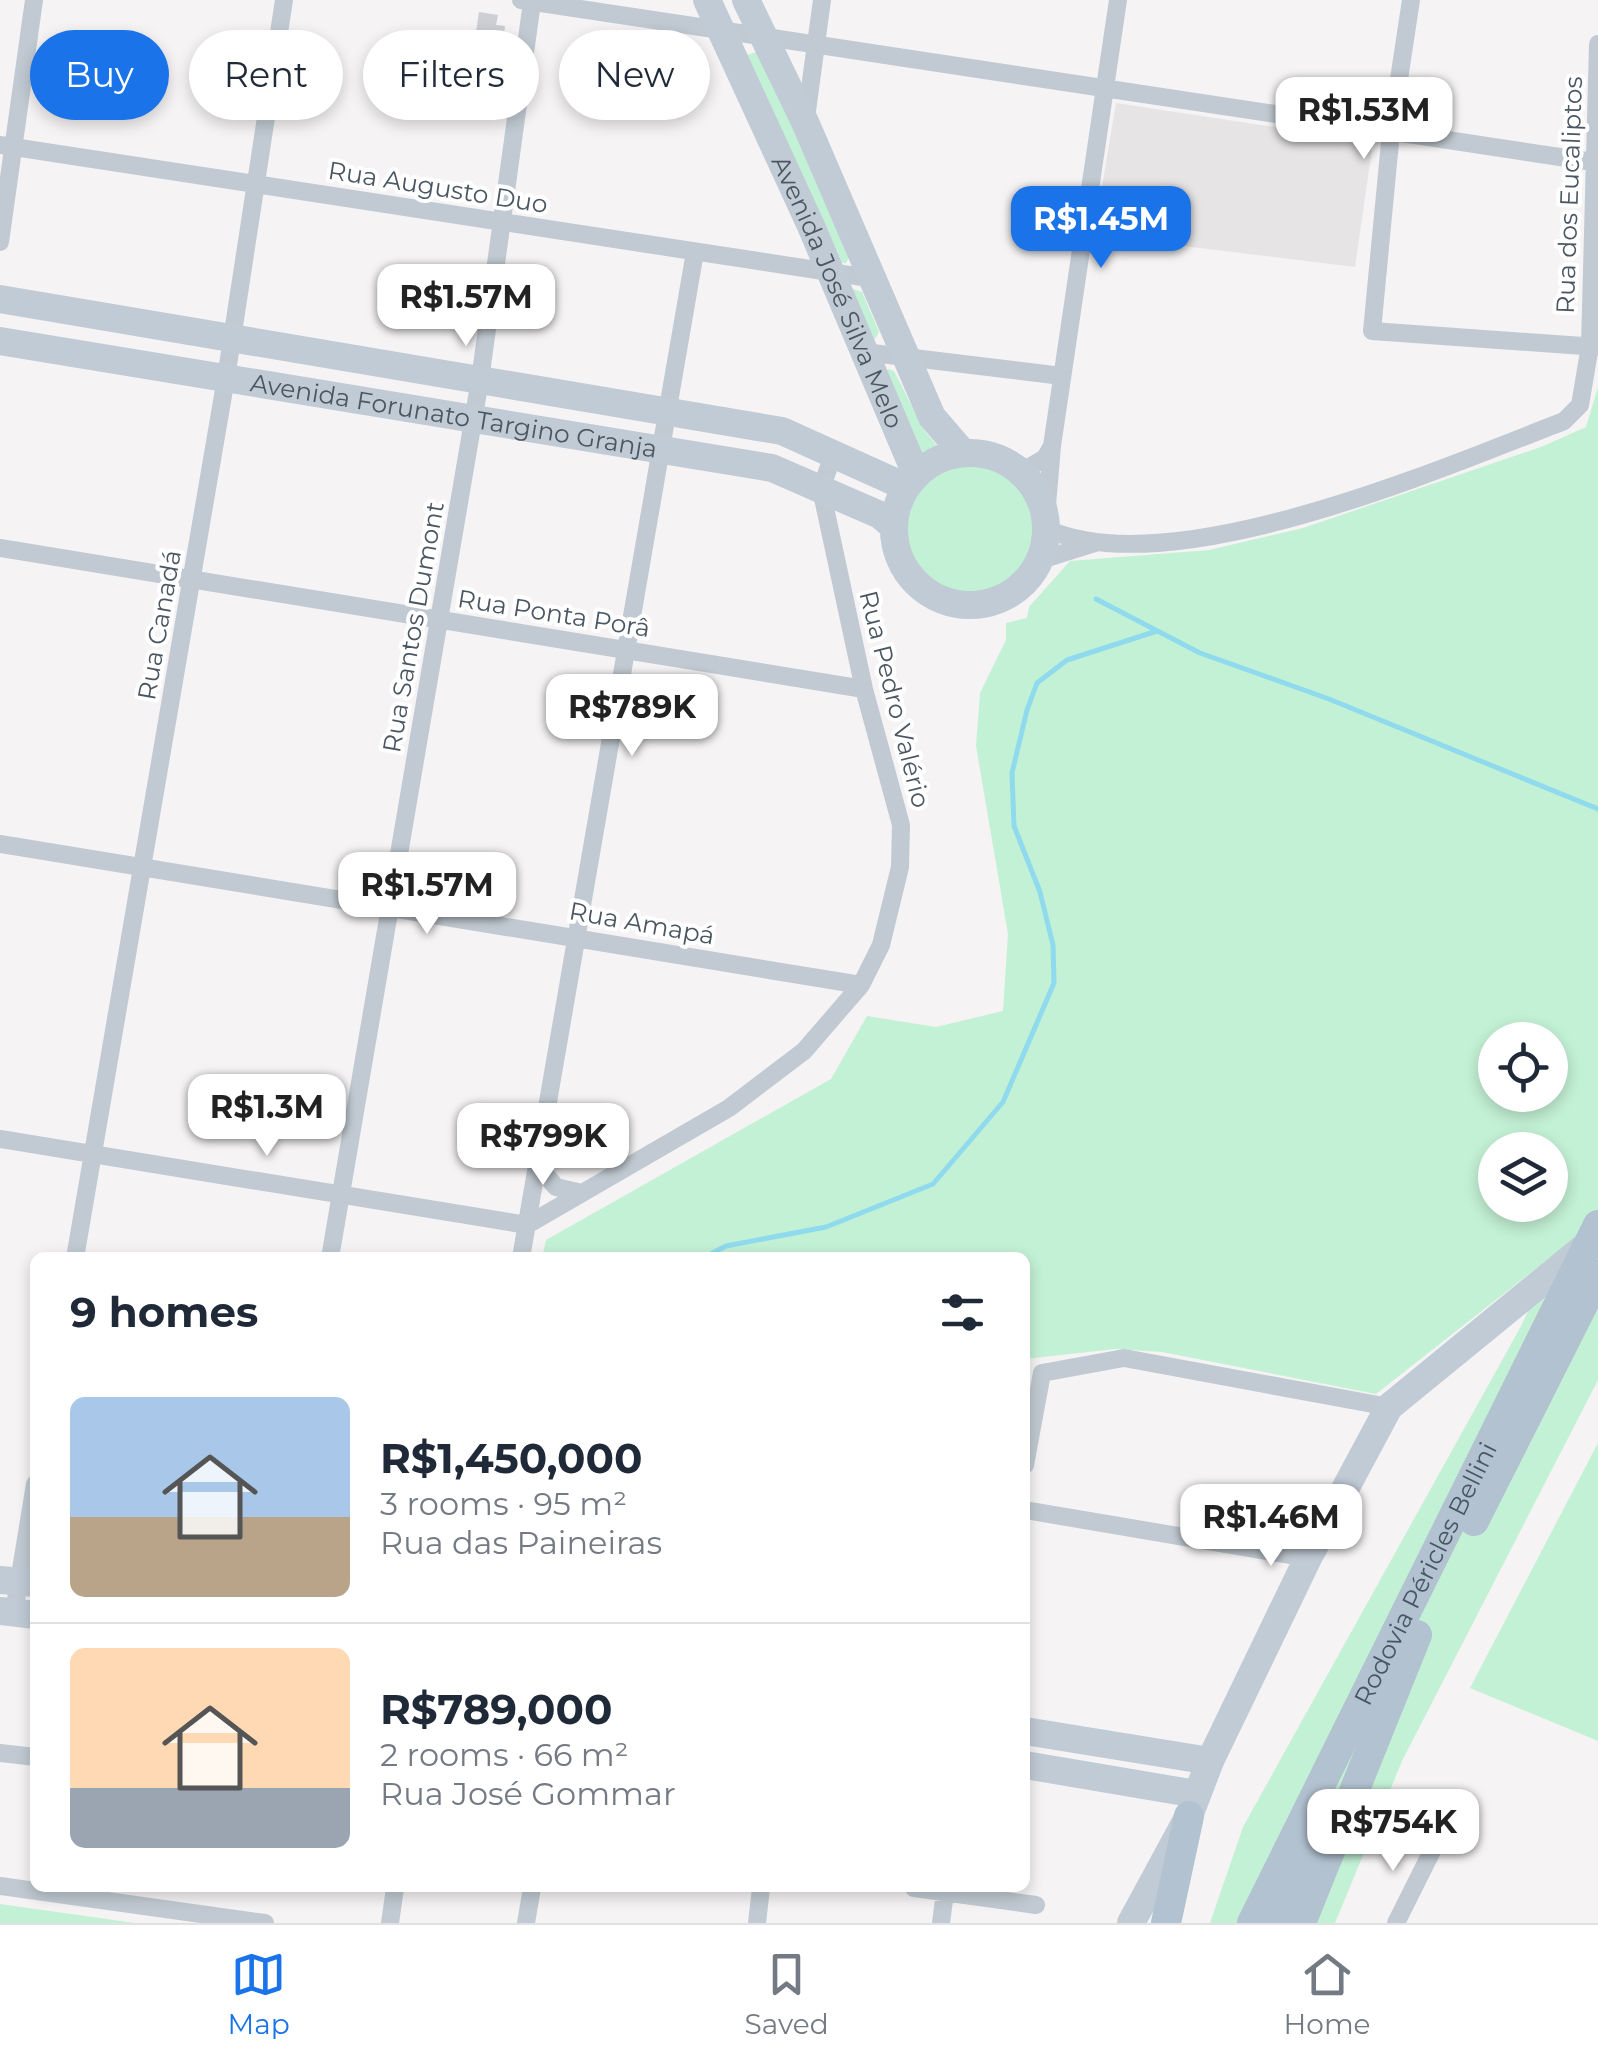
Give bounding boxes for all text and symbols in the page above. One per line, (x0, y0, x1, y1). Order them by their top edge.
chip: Buy (30, 30, 169, 120)
chip: Rent (189, 30, 343, 120)
chip: Filters (363, 30, 539, 120)
chip: New (559, 30, 710, 120)
street label: Rua dos Eucaliptos (1550, 76, 1588, 314)
pin: R$1.53M (1272, 77, 1456, 162)
text: R$1.53M (1298, 90, 1430, 129)
street label: Avenida José Silva Melo (766, 151, 910, 433)
street label: Rua Augusto Duo (326, 155, 550, 219)
pin: R$1.45M (1009, 186, 1193, 271)
text: R$1.45M (1033, 199, 1169, 238)
pin: R$1.57M (374, 264, 558, 349)
text: R$1.57M (399, 277, 533, 316)
street label: Avenida Forunato Targino Granja (248, 367, 660, 464)
street label: Rua Santos Dumont (376, 499, 450, 755)
street label: Rua Canadá (131, 548, 187, 702)
street label: Rua Ponta Porâ (456, 583, 652, 643)
street label: Rua Pedro Valério (854, 587, 936, 811)
pin: R$789K (551, 674, 713, 759)
text: R$789K (568, 687, 696, 726)
pin: R$1.57M (335, 852, 519, 937)
text: R$1.57M (360, 865, 494, 904)
street label: Rua Amapá (567, 895, 717, 951)
map controls (1478, 1022, 1568, 1222)
button: locate (1478, 1022, 1568, 1112)
pin: R$1.3M (186, 1074, 348, 1159)
text: R$1.3M (210, 1087, 324, 1126)
pin: R$799K (462, 1103, 624, 1188)
text: R$799K (479, 1116, 607, 1155)
button: layers (1478, 1132, 1568, 1222)
icon: filters (935, 1285, 990, 1340)
text: 9 homes (70, 1286, 258, 1338)
text: R$1,450,000 (380, 1432, 643, 1484)
icon: home (150, 1437, 270, 1557)
street label: Rodovia Péricles Bellini (1348, 1437, 1503, 1710)
text: 3 rooms · 95 m² (380, 1484, 627, 1523)
pin: R$1.46M (1179, 1484, 1363, 1569)
text: R$1.46M (1202, 1497, 1340, 1536)
text: Rua das Paineiras (380, 1523, 662, 1562)
text: R$789,000 (380, 1683, 613, 1735)
icon: home (150, 1688, 270, 1808)
text: 2 rooms · 66 m² (380, 1735, 629, 1774)
text: Rua José Gommar (380, 1774, 676, 1813)
pin: R$754K (1312, 1789, 1474, 1874)
text: R$754K (1329, 1802, 1457, 1841)
tab: Map (227, 1947, 290, 2041)
tab: Saved (745, 1947, 829, 2041)
tab: Home (1284, 1947, 1371, 2041)

